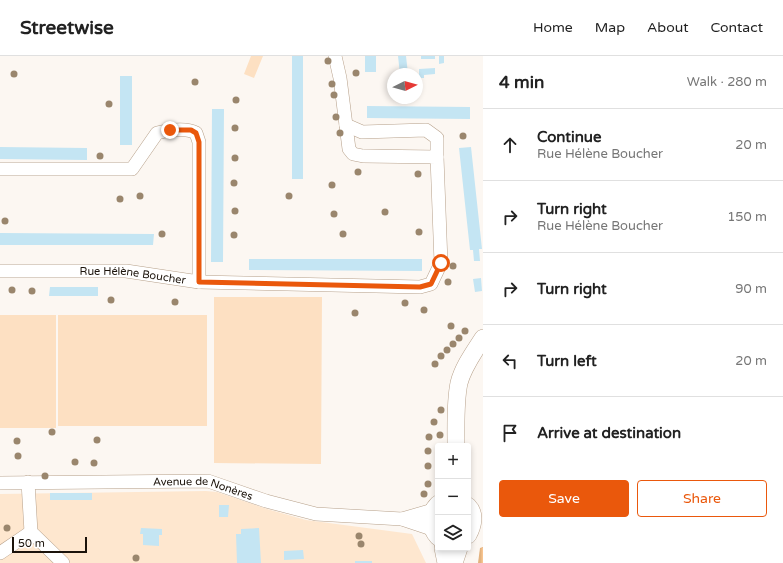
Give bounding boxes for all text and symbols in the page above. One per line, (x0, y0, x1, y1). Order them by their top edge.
text: Streetwise (20, 17, 114, 39)
text: Home (533, 19, 573, 36)
text: Map (595, 19, 625, 36)
text: About (647, 19, 689, 36)
text: Contact (711, 19, 763, 36)
north arrow (387, 68, 423, 104)
text: 4 min (499, 72, 544, 93)
text: Walk · 280 m (687, 74, 767, 90)
route end (161, 121, 179, 139)
text: Continue (537, 128, 601, 146)
icon: ahead (499, 134, 521, 156)
text: 20 m (735, 137, 767, 153)
text: Rue Hélène Boucher (537, 146, 663, 162)
text: Turn right (537, 200, 607, 218)
icon: right (499, 206, 521, 228)
text: 150 m (727, 209, 767, 225)
text: Rue Hélène Boucher (537, 218, 663, 234)
route start (432, 254, 450, 272)
street label: Rue Hélène Boucher (80, 265, 187, 287)
icon: right (499, 278, 521, 300)
text: Turn right (537, 280, 607, 298)
text: 90 m (735, 281, 767, 297)
icon: left (499, 350, 521, 372)
text: Turn left (537, 352, 597, 370)
text: 20 m (735, 353, 767, 369)
icon: arrive (499, 422, 521, 444)
text: Arrive at destination (537, 424, 681, 442)
map controls (435, 443, 471, 551)
button: + (435, 443, 471, 479)
street label: Avenue de Nonères (153, 475, 254, 503)
button: − (435, 479, 471, 515)
button: Save (499, 480, 629, 517)
button: Share (637, 480, 767, 517)
button: layers (435, 515, 471, 551)
scale bar (12, 535, 87, 554)
text: 50 m (18, 537, 45, 550)

